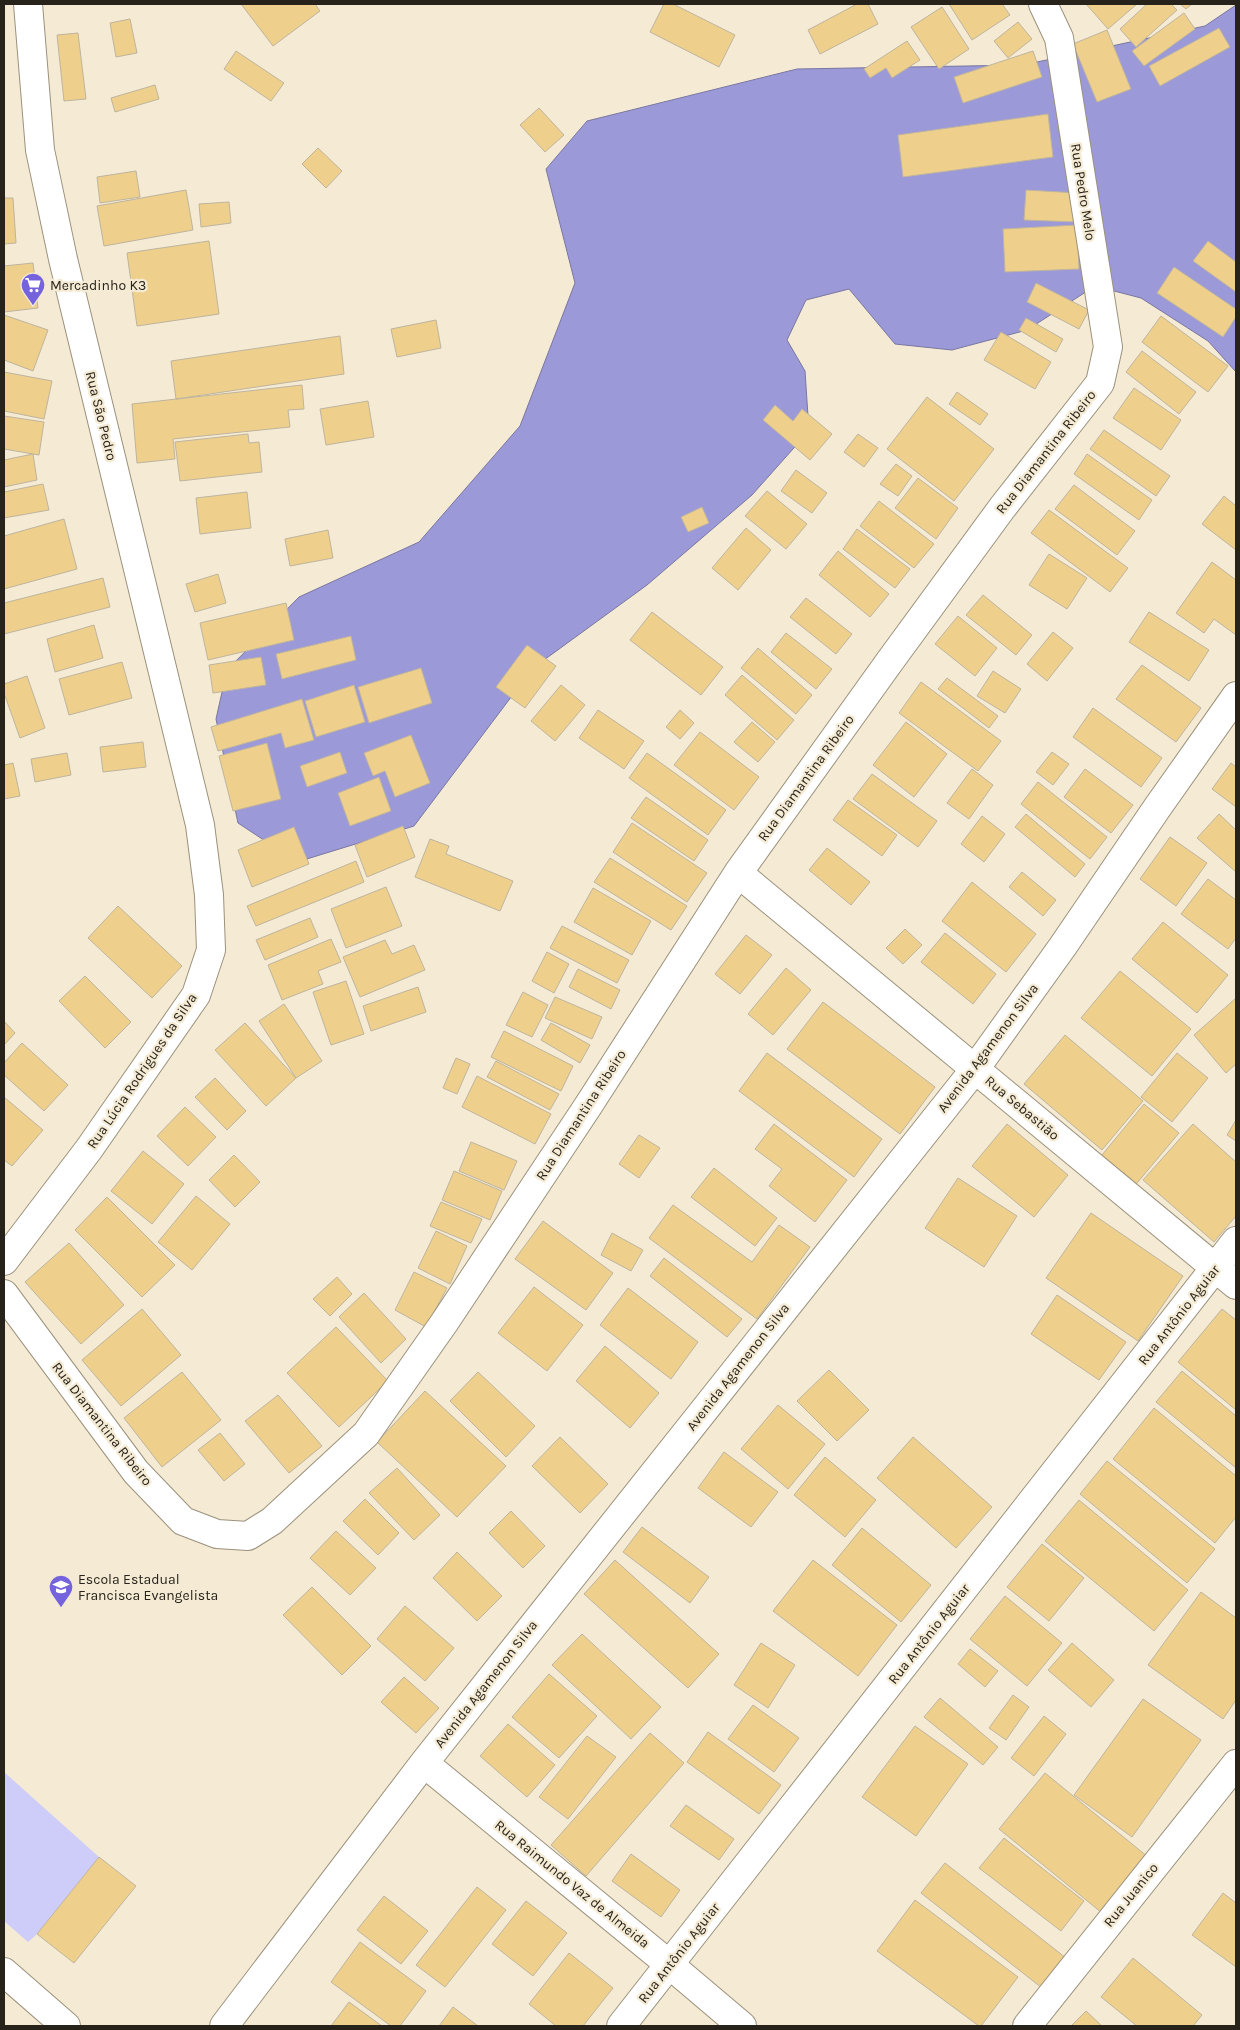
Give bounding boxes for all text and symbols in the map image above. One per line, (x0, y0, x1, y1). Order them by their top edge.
street label: Rua Pedro Melo (1067, 142, 1099, 242)
supermarket icon: Mercadinho K3 (20, 272, 46, 306)
place label: Mercadinho K3 (50, 277, 146, 294)
street label: Rua São Pedro (82, 370, 120, 462)
street label: Rua Diamantina Ribeiro (992, 387, 1100, 517)
street label: Rua Diamantina Ribeiro (754, 711, 858, 845)
street label: Avenida Agamenon Silva (934, 980, 1042, 1116)
street label: Rua Lúcia Rodrigues da Silva (83, 990, 201, 1152)
street label: Rua Diamantina Ribeiro (532, 1046, 630, 1184)
street label: Rua Sebastião (981, 1072, 1063, 1144)
street label: Rua Antônio Aguiar (1135, 1261, 1224, 1368)
street label: Avenida Agamenon Silva (683, 1300, 793, 1434)
street label: Rua Diamantina Ribeiro (48, 1359, 156, 1489)
place label: Escola Estadual Francisca Evangelista (78, 1571, 218, 1604)
school or university icon: Escola Estadual Francisca Evangelista (48, 1574, 74, 1608)
street label: Rua Antônio Aguiar (885, 1580, 974, 1687)
street label: Avenida Agamenon Silva (431, 1617, 541, 1751)
street label: Rua Raimundo Vaz de Almeida (491, 1816, 653, 1952)
street label: Rua Juanico (1100, 1860, 1162, 1930)
street label: Rua Antônio Aguiar (635, 1899, 724, 2006)

